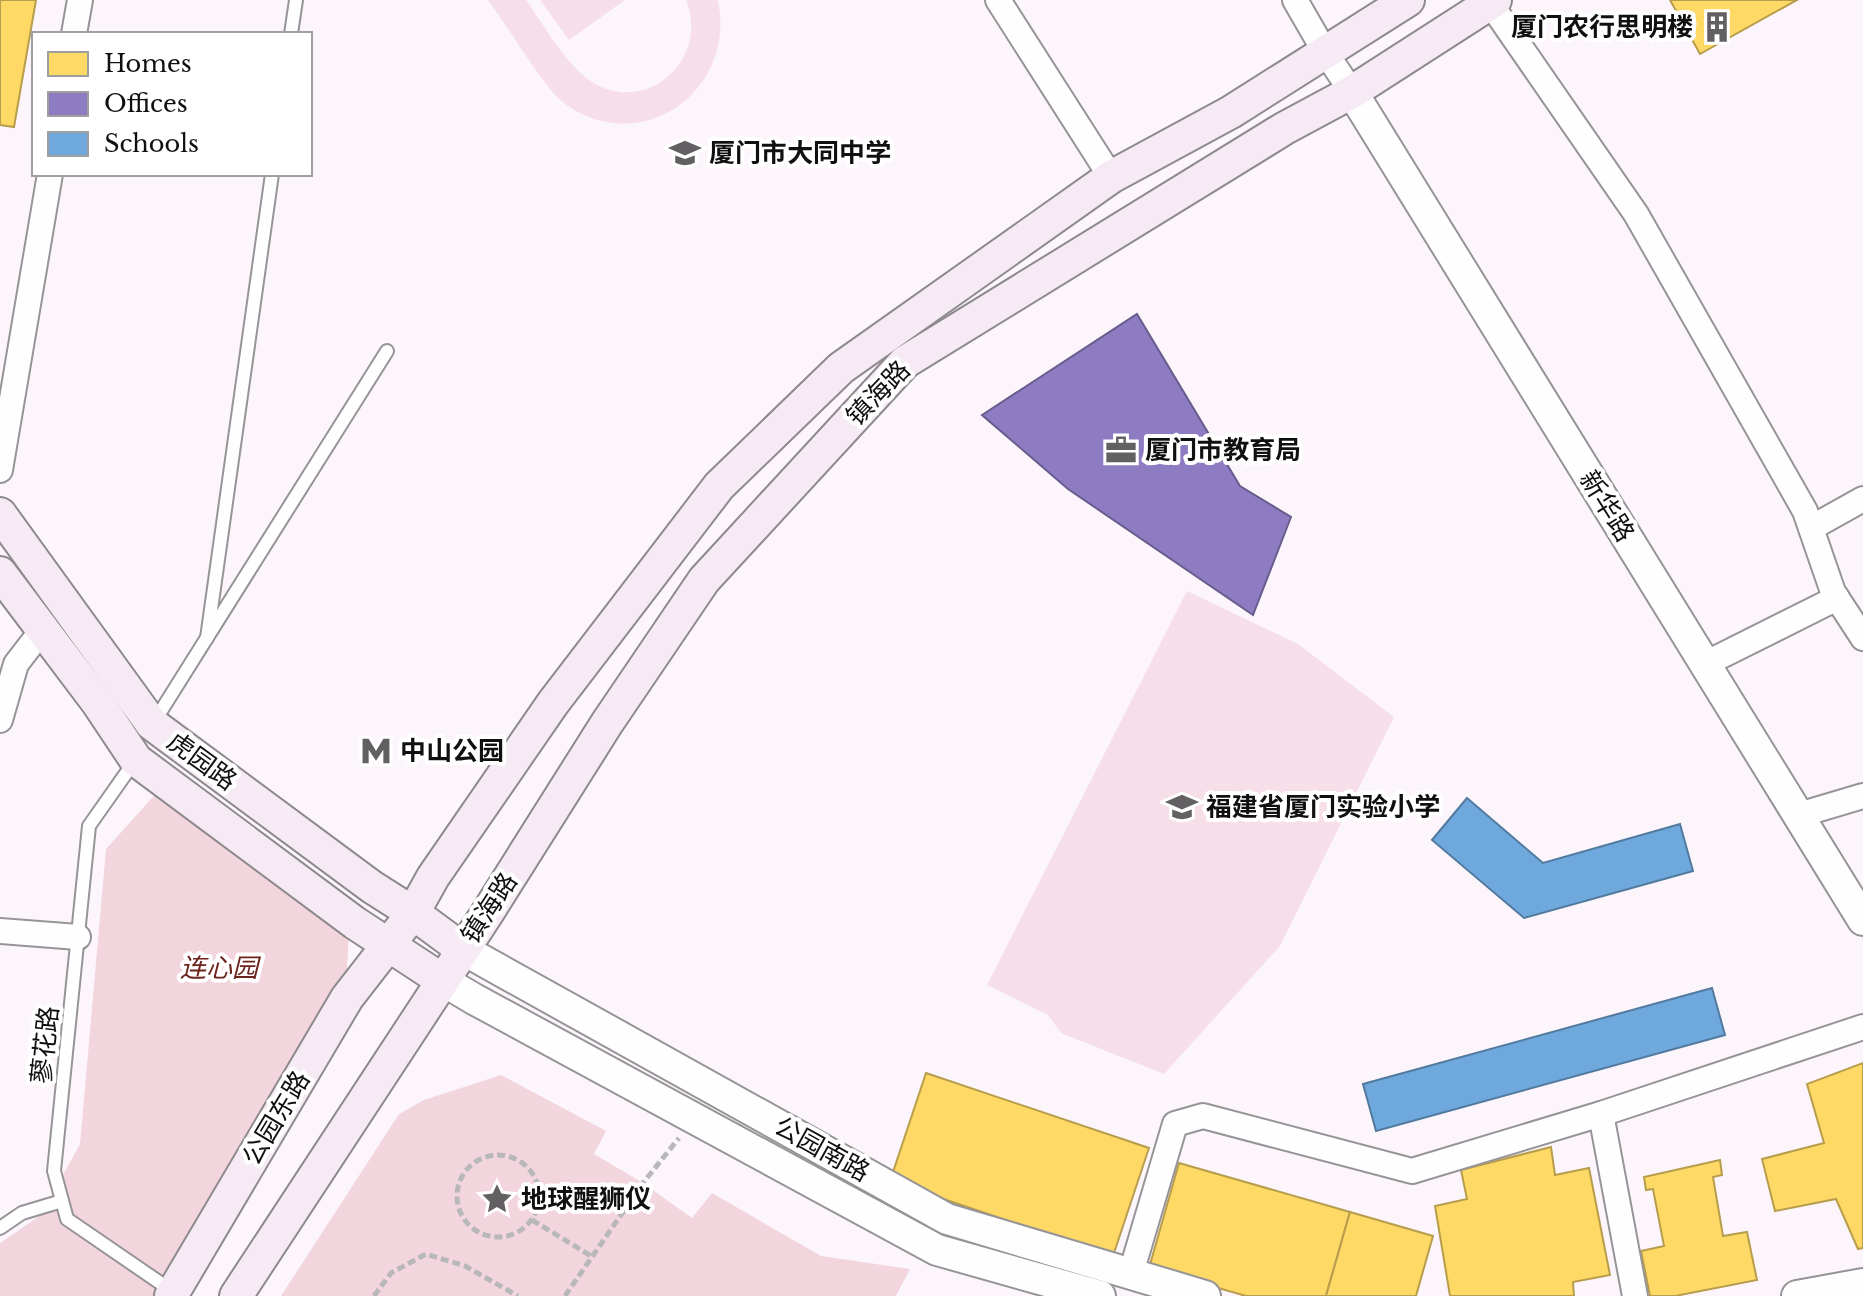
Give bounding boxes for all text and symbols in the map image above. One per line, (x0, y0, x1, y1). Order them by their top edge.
building icon: 厦门农行思明楼 (1700, 10, 1734, 44)
place label: 厦门农行思明楼 (1511, 11, 1693, 43)
legend (32, 32, 312, 176)
text: Homes (104, 49, 192, 78)
text: Offices (104, 89, 188, 118)
text: Schools (104, 129, 199, 158)
school or university icon: 厦门市大同中学 (668, 136, 702, 170)
place label: 厦门市大同中学 (709, 137, 891, 169)
street label: 镇海路 (839, 354, 917, 432)
office icon: 厦门市教育局 (1104, 433, 1138, 467)
place label: 厦门市教育局 (1145, 434, 1301, 466)
street label: 新华路 (1573, 464, 1641, 548)
street label: 虎园路 (161, 725, 243, 797)
metro station icon: 中山公园 (359, 734, 393, 768)
place label: 中山公园 (400, 735, 504, 767)
school or university icon: 福建省厦门实验小学 (1165, 790, 1199, 824)
place label: 福建省厦门实验小学 (1206, 791, 1440, 823)
street label: 镇海路 (454, 867, 524, 949)
park label: 连心园 (180, 952, 262, 984)
street label: 蓼花路 (25, 1005, 65, 1085)
street label: 公园东路 (235, 1065, 317, 1171)
street label: 公园南路 (769, 1110, 875, 1188)
place icon: 地球醒狮仪 (480, 1182, 514, 1216)
place label: 地球醒狮仪 (521, 1183, 651, 1215)

